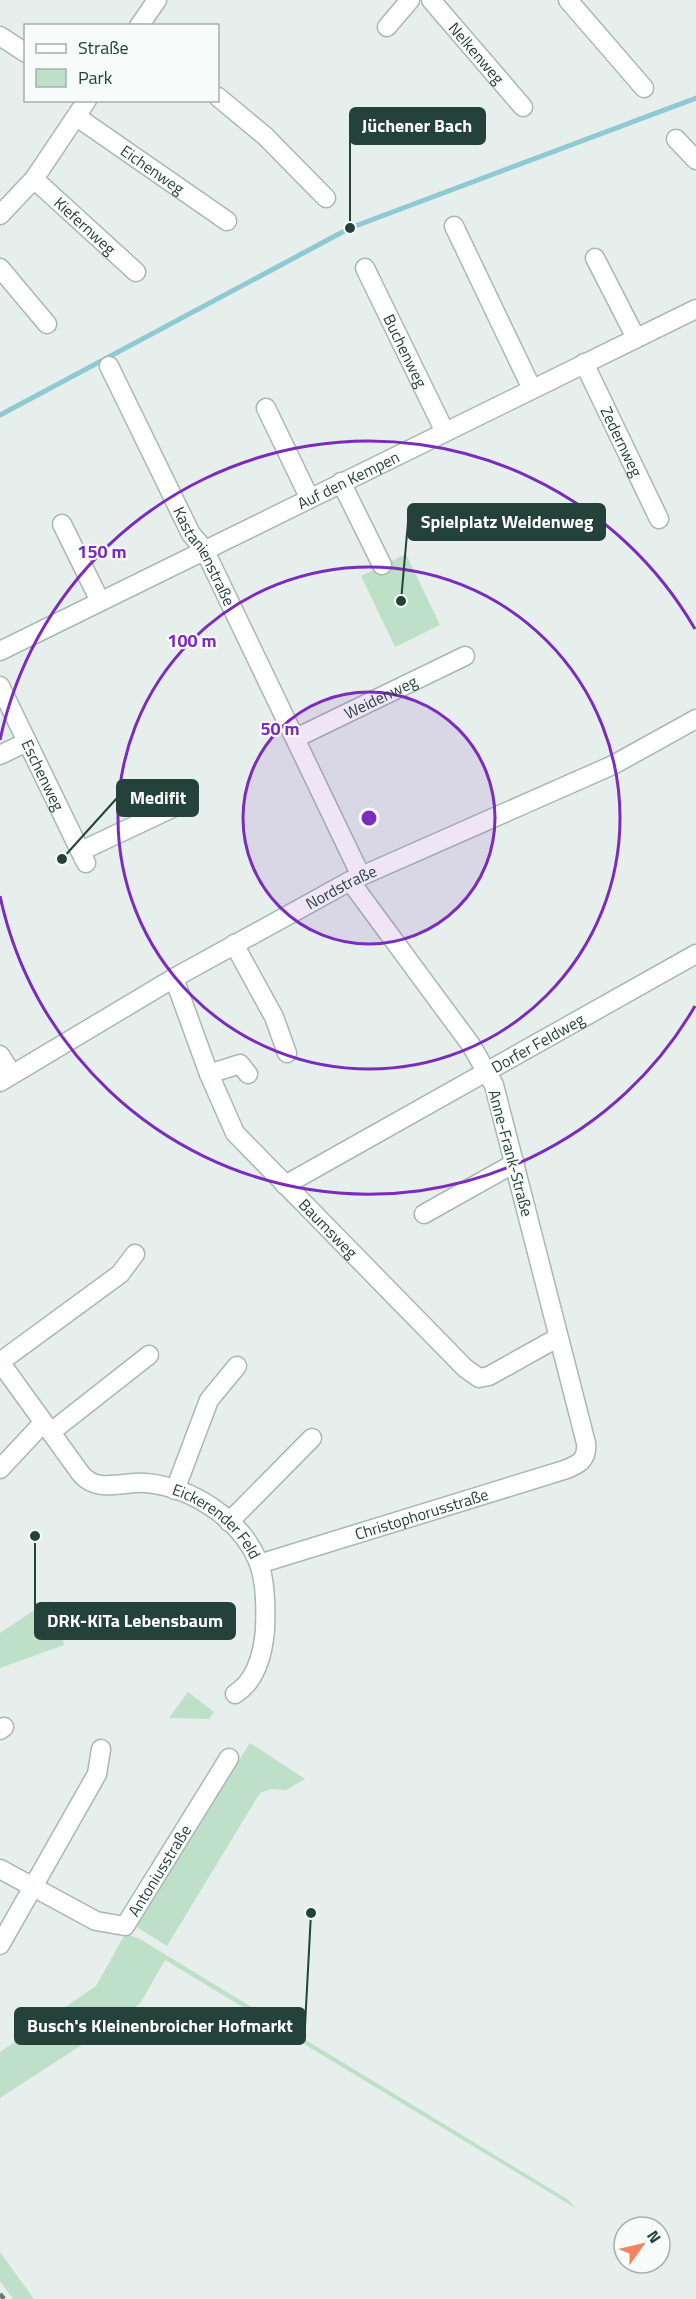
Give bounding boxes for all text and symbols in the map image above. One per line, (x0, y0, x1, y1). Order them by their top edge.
street label: Nelkenweg (443, 17, 510, 89)
legend (24, 24, 219, 102)
text: Straße (78, 34, 129, 61)
text: Park (78, 64, 113, 91)
callout: Jüchener Bach (350, 108, 485, 144)
text: Jüchener Bach (362, 112, 472, 139)
street label: Eichenweg (116, 139, 189, 200)
street label: Kiefernweg (49, 191, 121, 260)
street label: Buchenweg (377, 310, 433, 391)
street label: Zedernweg (595, 402, 649, 481)
street label: Auf den Kempen (293, 445, 403, 515)
street label: Kastanienstraße (167, 502, 242, 610)
callout: Spielplatz Weidenweg (408, 504, 605, 540)
text: Spielplatz Weidenweg (421, 508, 594, 535)
text: 150 m (77, 538, 127, 565)
text: 100 m (167, 627, 217, 654)
street label: Weidenweg (340, 669, 421, 725)
text: 50 m (260, 715, 300, 742)
street label: Eschenweg (16, 735, 71, 815)
callout: Medifit (117, 780, 198, 816)
text: Medifit (130, 784, 187, 811)
centre of rings (359, 808, 379, 828)
street label: Nordstraße (301, 859, 380, 915)
street label: Dorfer Feldweg (487, 1007, 589, 1079)
street label: Anne-Frank-Straße (483, 1087, 539, 1219)
street label: Baumsweg (293, 1193, 363, 1264)
street label: Eickerender Feld (169, 1477, 267, 1563)
street label: Christophorusstraße (352, 1482, 491, 1546)
callout: DRK-KiTa Lebensbaum (35, 1603, 235, 1639)
text: DRK-KiTa Lebensbaum (47, 1607, 223, 1634)
street label: Antoniusstraße (122, 1820, 197, 1921)
callout: Busch's Kleinenbroicher Hofmarkt (15, 2008, 305, 2044)
text: Busch's Kleinenbroicher Hofmarkt (27, 2012, 293, 2039)
north arrow (612, 2215, 672, 2275)
text: N (641, 2225, 667, 2248)

